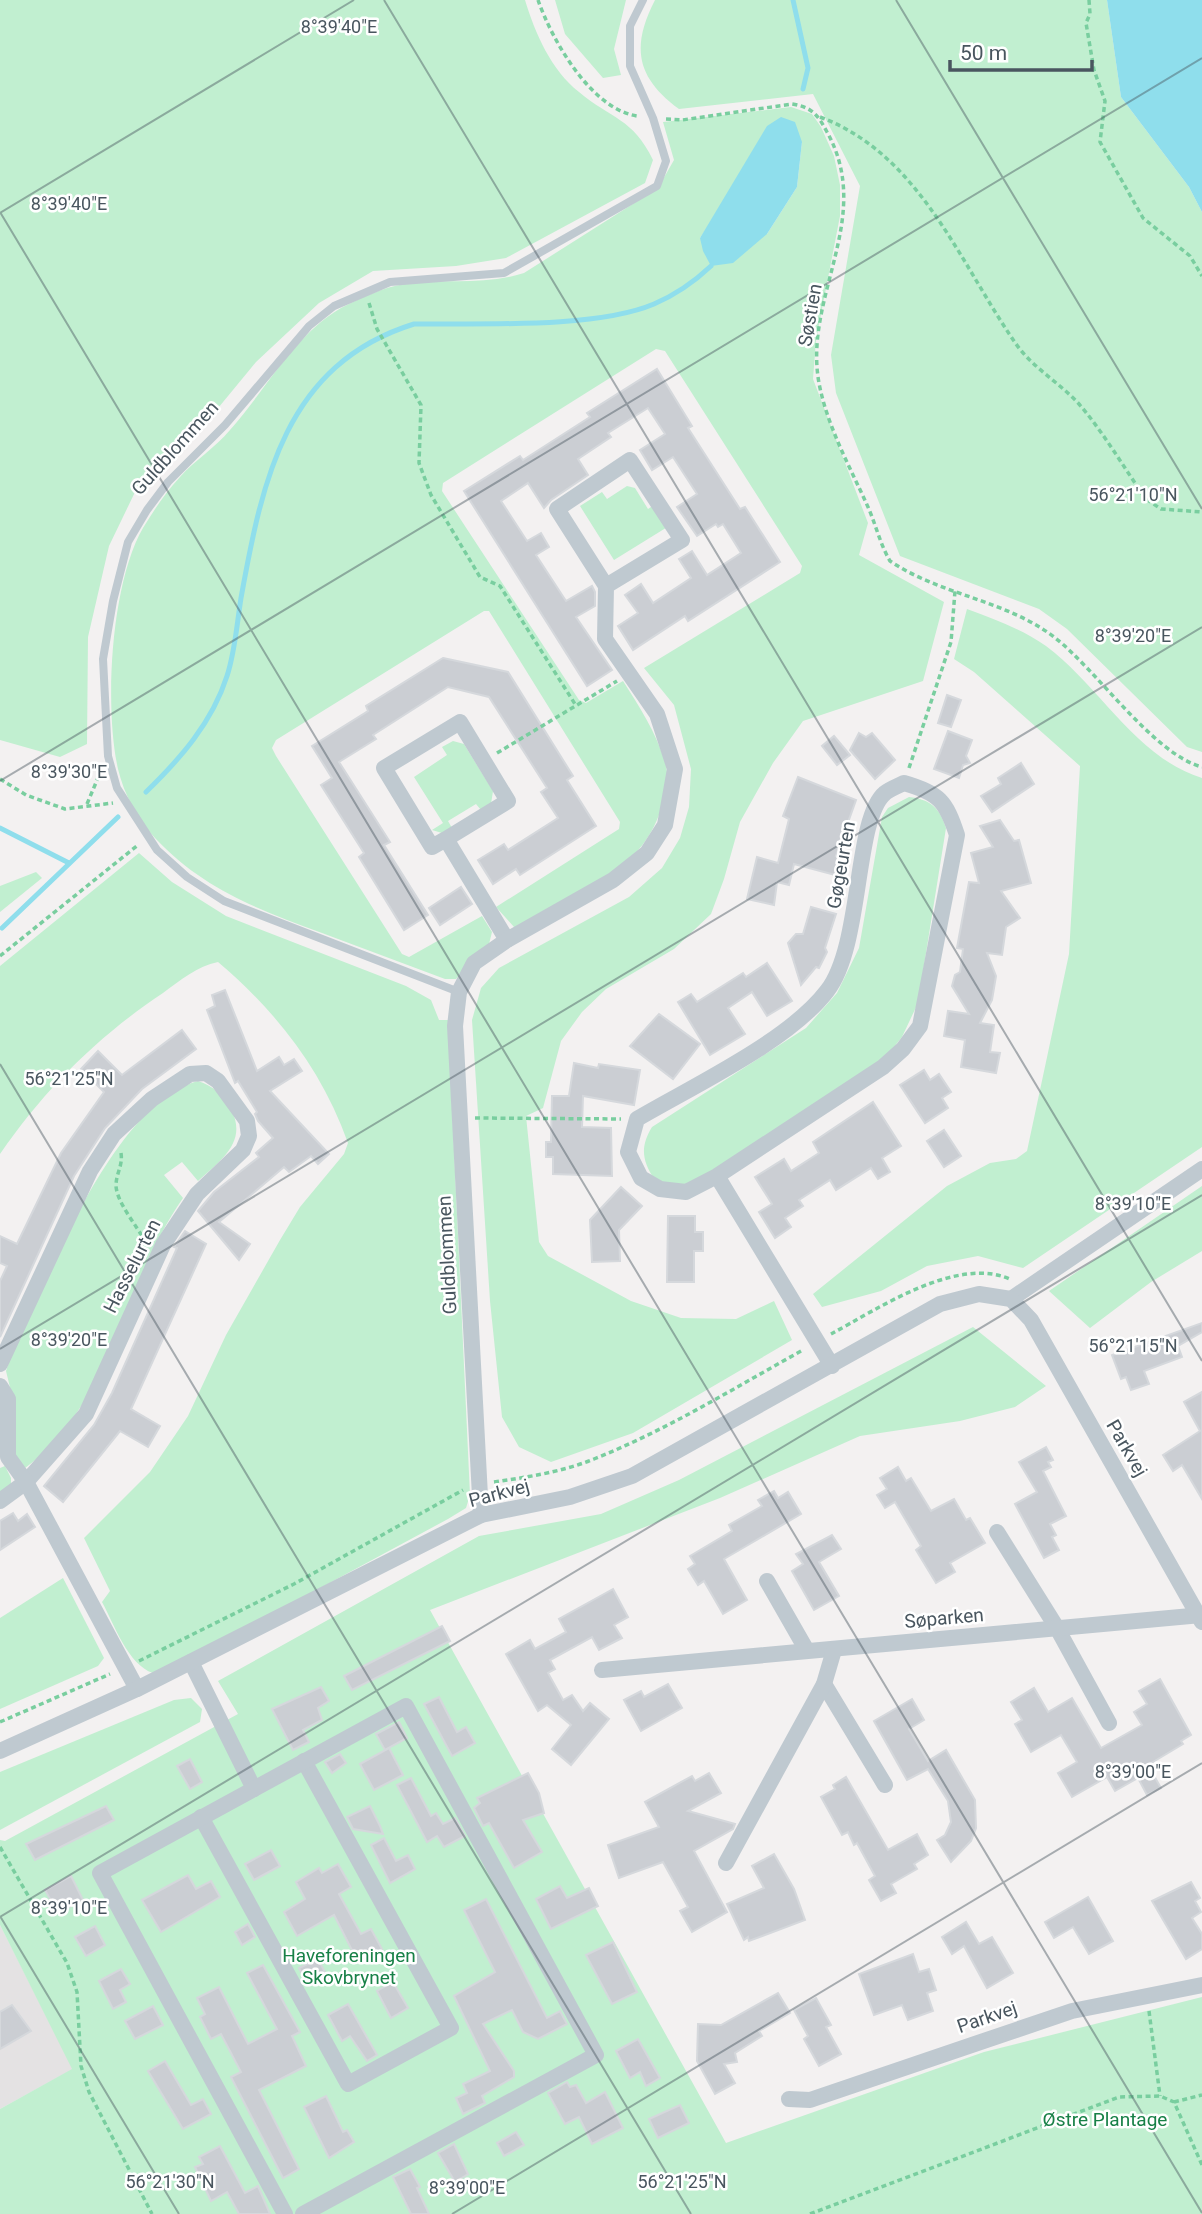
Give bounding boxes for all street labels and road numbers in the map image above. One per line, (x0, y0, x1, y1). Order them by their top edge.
street label: Søstien (793, 282, 827, 348)
street label: Guldblommen (127, 396, 223, 500)
street label: Gøgeurten (822, 819, 860, 911)
street label: Guldblommen (432, 1195, 462, 1315)
street label: Hasselurten (99, 1215, 165, 1317)
street label: Parkvej (1102, 1415, 1152, 1481)
street label: Parkvej (466, 1474, 532, 1512)
street label: Søparken (903, 1603, 985, 1633)
street label: Parkvej (954, 1996, 1020, 2038)

